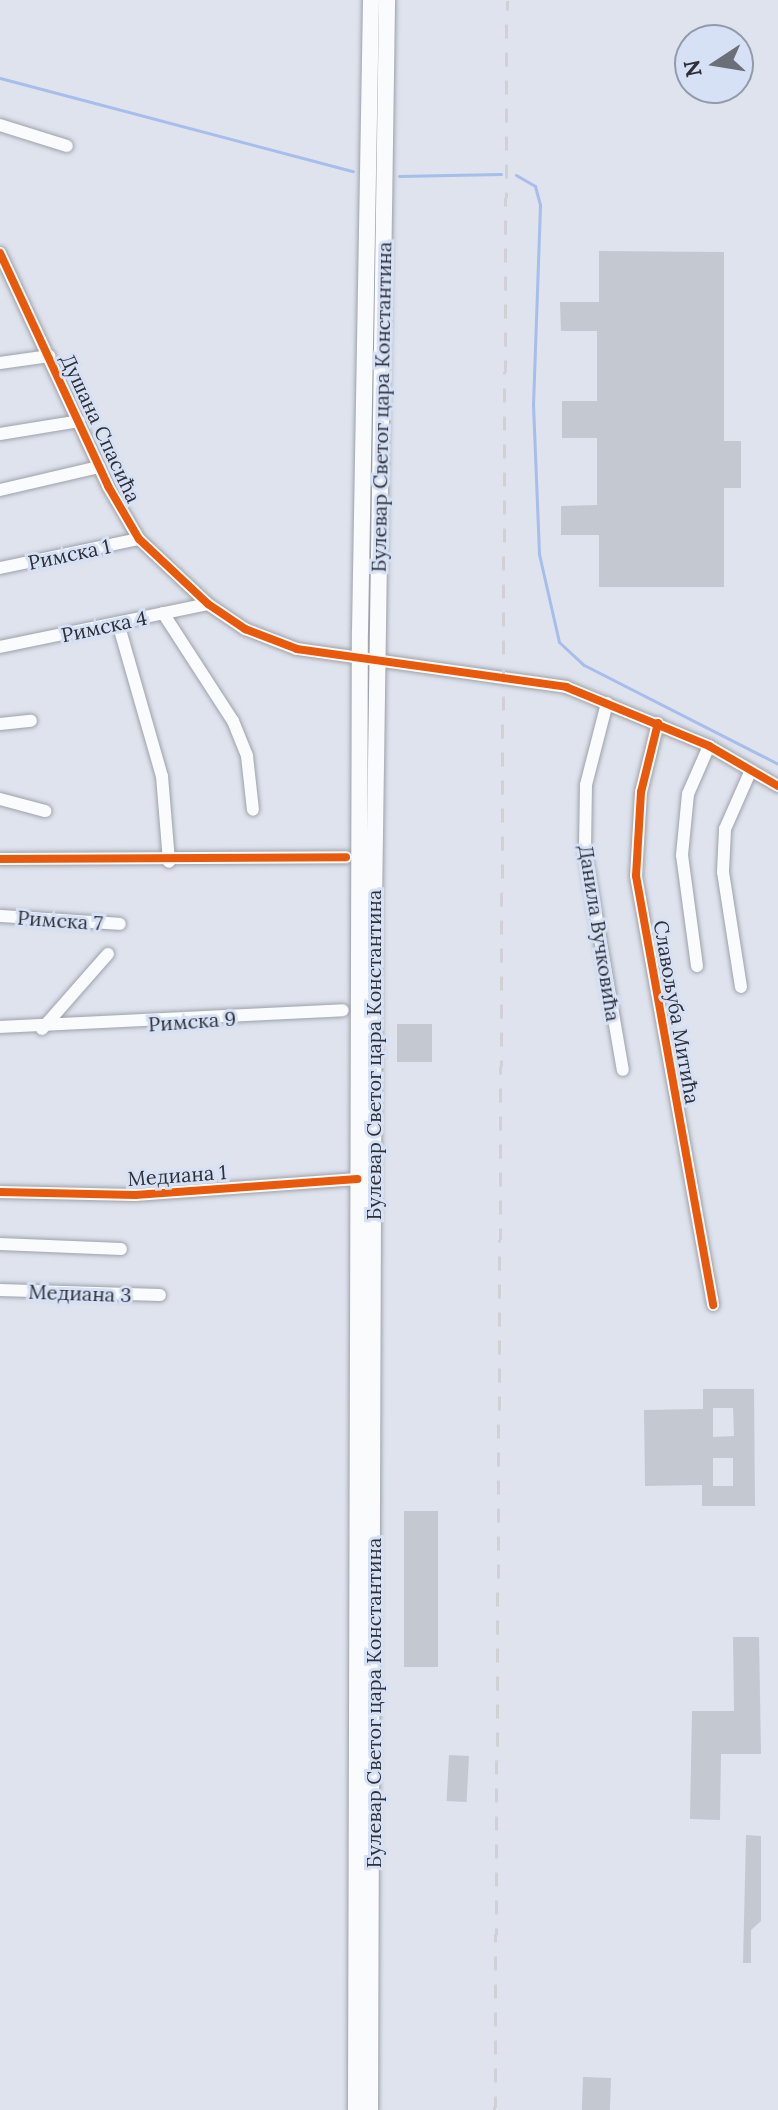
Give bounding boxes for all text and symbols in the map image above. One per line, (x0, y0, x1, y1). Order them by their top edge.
north arrow (674, 24, 754, 104)
text: N (677, 57, 708, 80)
street label: Булевар Светог цара Константина (366, 242, 396, 572)
street label: Душана Спасића (56, 350, 146, 506)
street label: Римска 1 (26, 534, 112, 574)
street label: Римска 4 (59, 605, 149, 647)
street label: Данила Вучковића (574, 843, 626, 1023)
street label: Булевар Светог цара Константина (361, 890, 385, 1220)
street label: Римска 7 (16, 905, 104, 935)
street label: Славољуба Митића (649, 918, 705, 1106)
street label: Римска 9 (147, 1006, 237, 1036)
street label: Медиана 1 (127, 1160, 227, 1190)
street label: Медиана 3 (28, 1279, 132, 1307)
street label: Булевар Светог цара Константина (361, 1538, 385, 1868)

